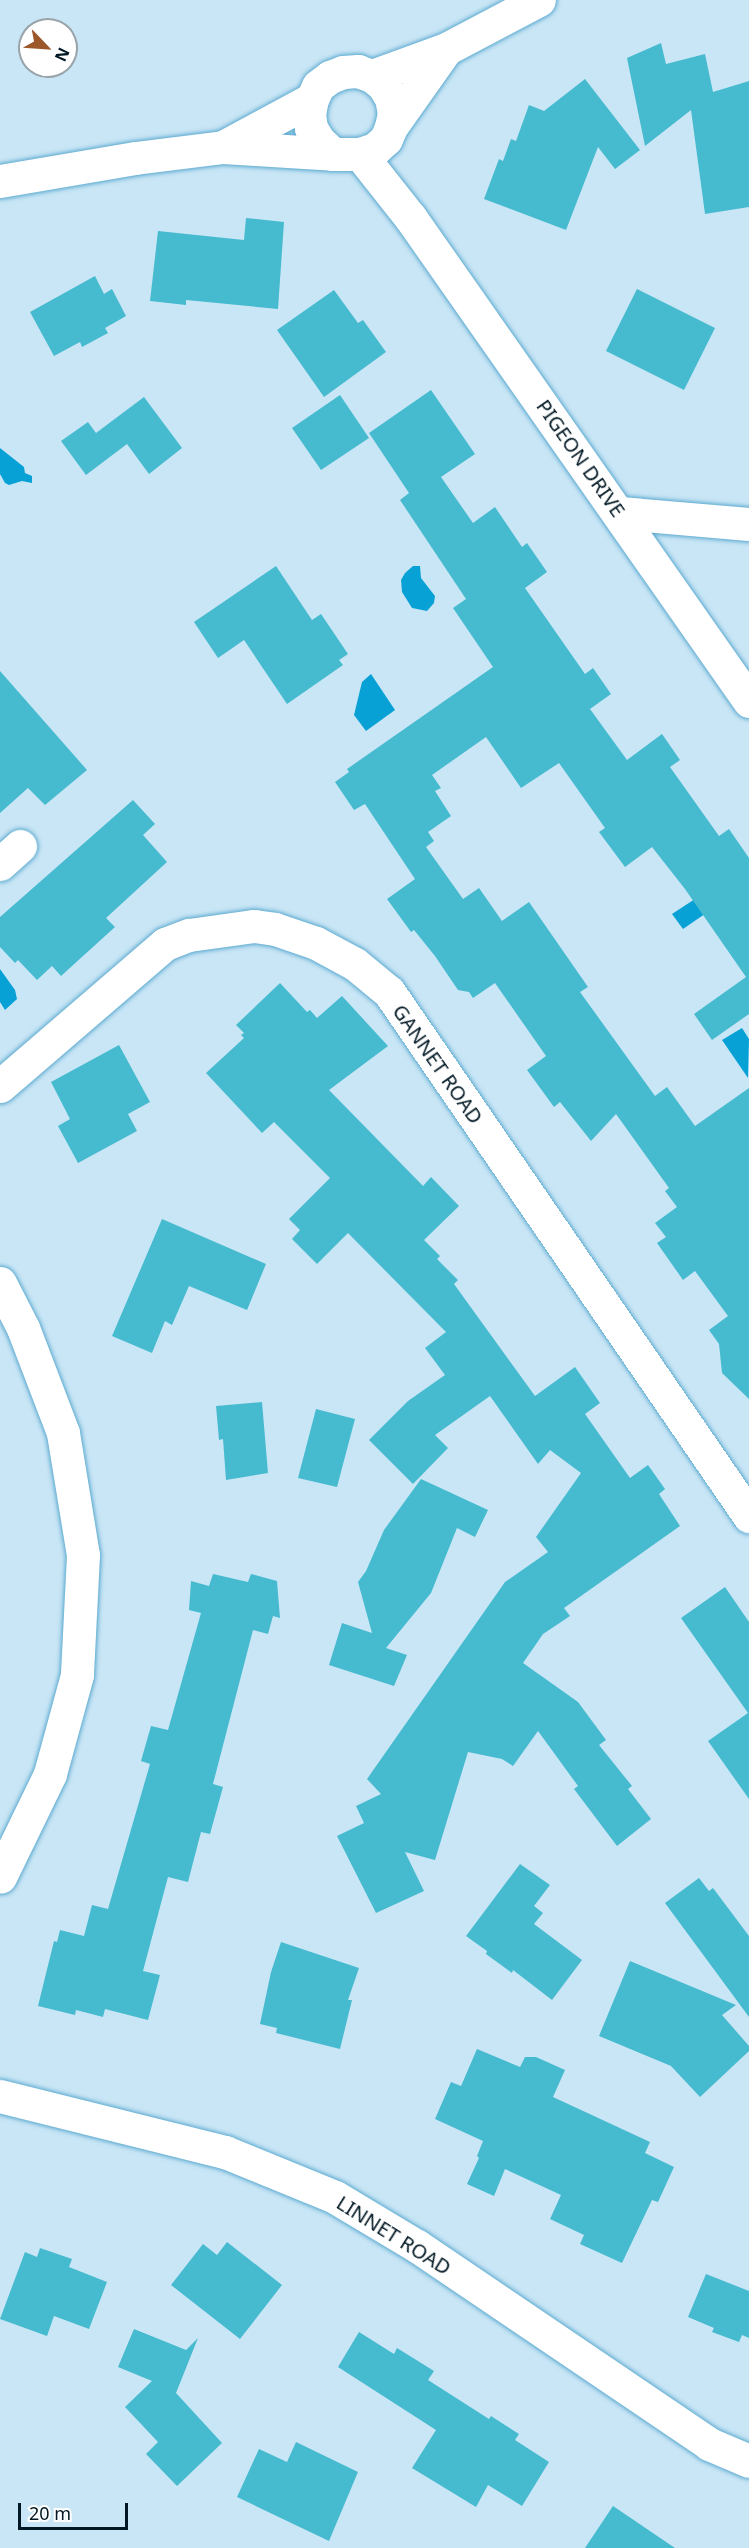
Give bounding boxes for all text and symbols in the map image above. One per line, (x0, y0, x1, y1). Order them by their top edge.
north arrow (18, 18, 78, 78)
text: N (50, 44, 75, 65)
street label: PIGEON DRIVE (532, 395, 630, 521)
street label: GANNET ROAD (388, 1000, 488, 1128)
street label: LINNET ROAD (332, 2190, 456, 2280)
scale bar (21, 2491, 130, 2529)
text: 20 m (29, 2501, 71, 2525)

